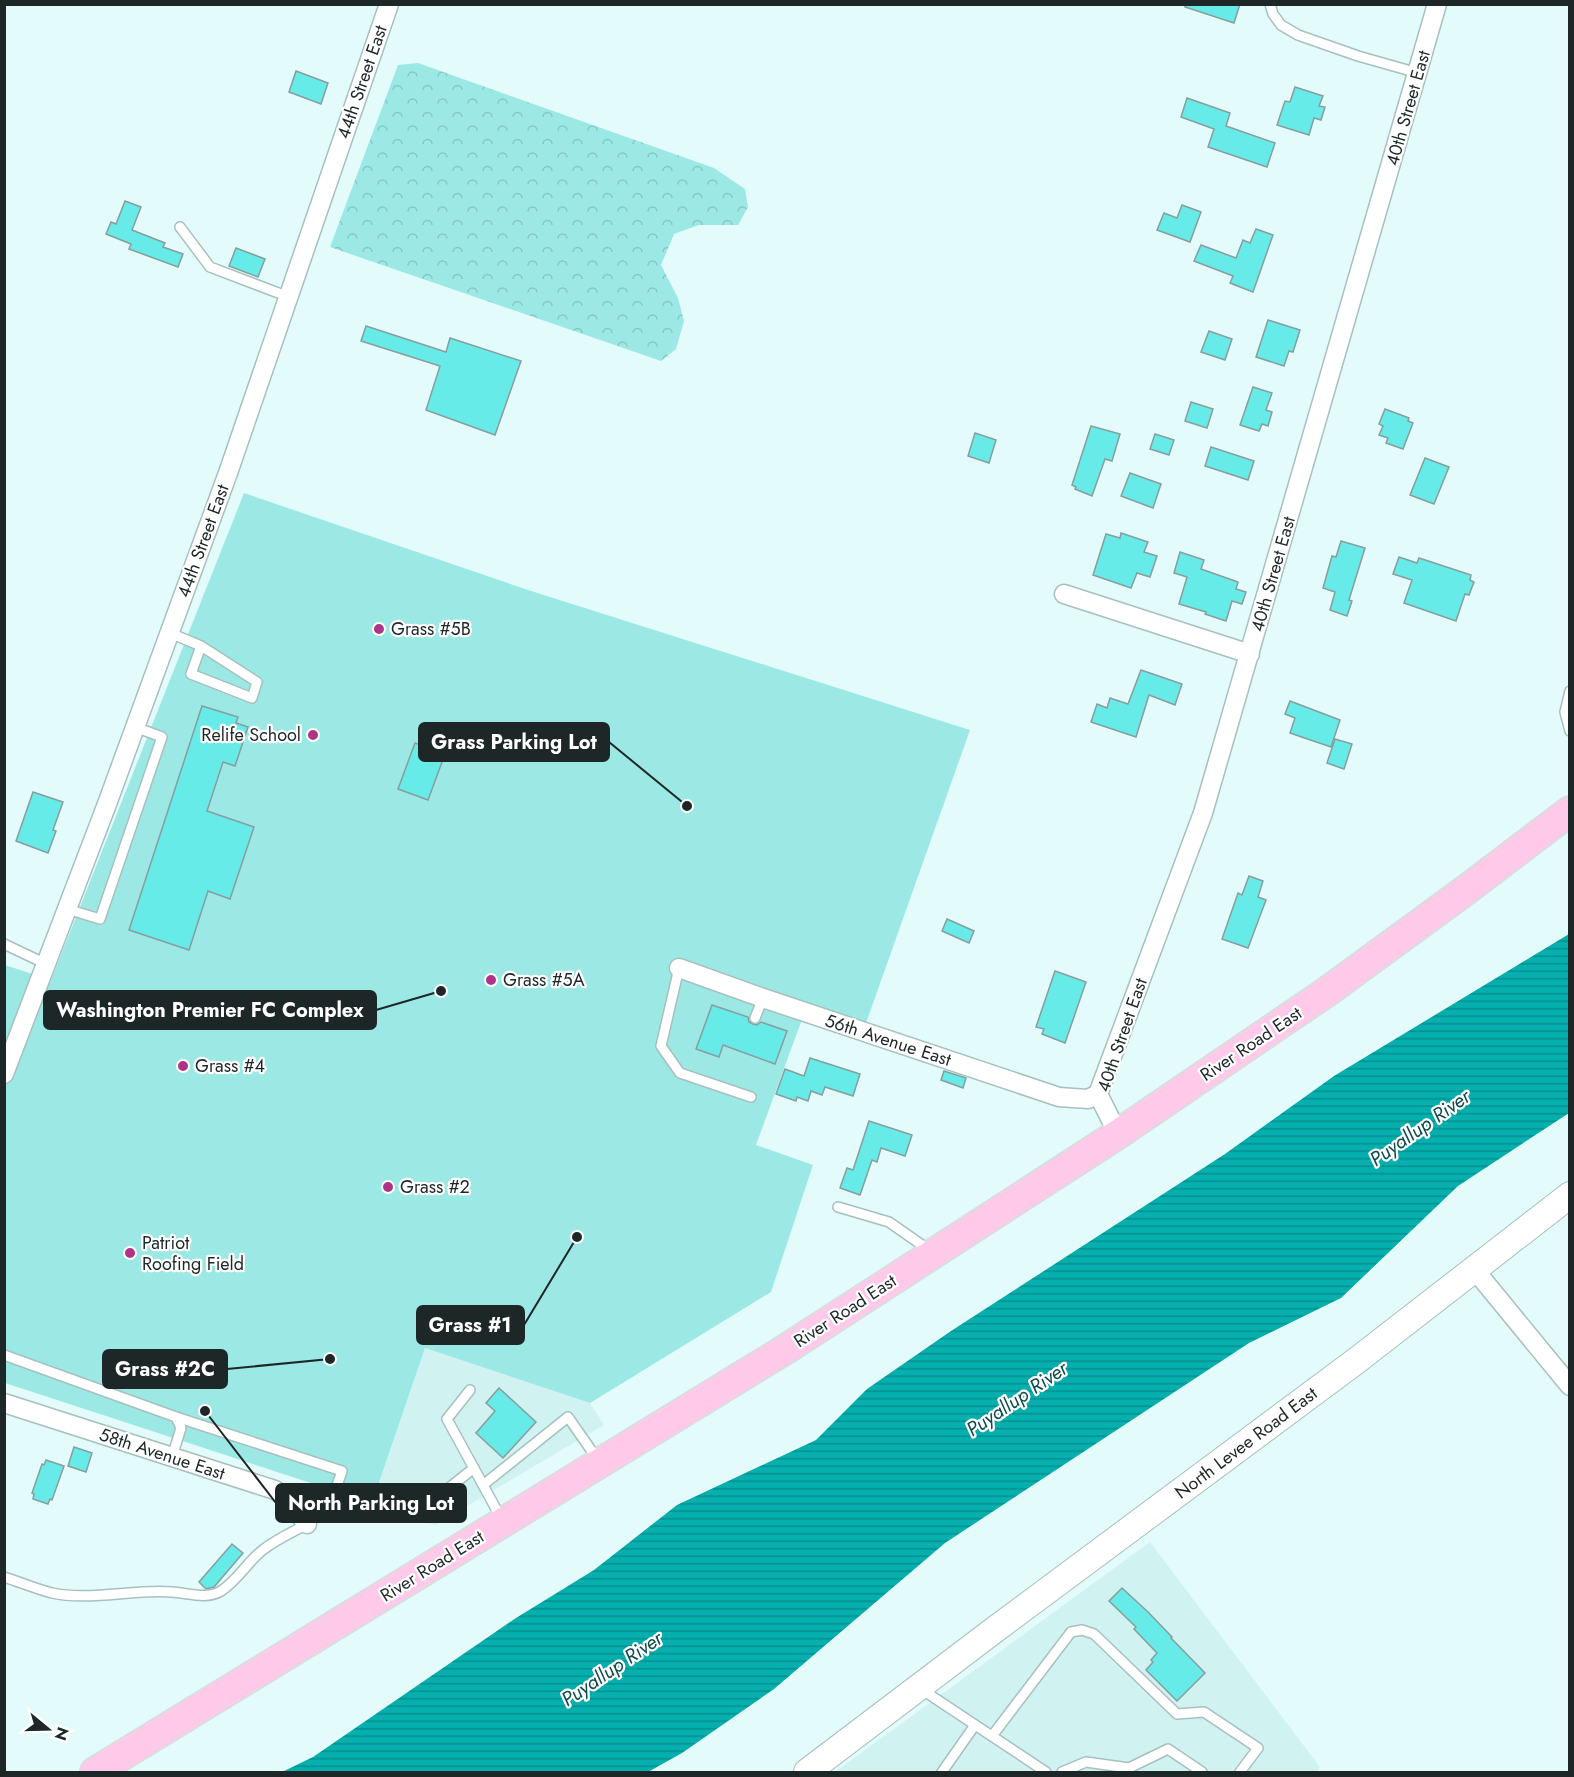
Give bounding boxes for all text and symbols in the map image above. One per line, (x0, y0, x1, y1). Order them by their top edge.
street label: 44th Street East (330, 21, 394, 142)
street label: 40th Street East (1379, 47, 1437, 169)
street label: 44th Street East (170, 480, 236, 601)
street label: 40th Street East (1244, 513, 1302, 635)
place label: Grass #5B (391, 616, 471, 642)
marker: Grass #5B (372, 622, 386, 636)
place label: Relife School (201, 722, 301, 748)
callout: Grass Parking Lot (419, 723, 609, 761)
marker: Relife School (306, 728, 320, 742)
text: Grass Parking Lot (431, 728, 598, 757)
place label: Grass #5A (503, 967, 585, 993)
marker: Grass #5A (484, 973, 498, 987)
street label: 40th Street East (1090, 974, 1154, 1095)
callout: Washington Premier FC Complex (44, 991, 376, 1029)
text: Washington Premier FC Complex (56, 996, 364, 1025)
street label: River Road East (1195, 1000, 1308, 1088)
street label: 56th Avenue East (822, 1007, 955, 1073)
place label: Grass #4 (195, 1053, 265, 1079)
marker: Grass #4 (176, 1059, 190, 1073)
water label: Puyallup River (1364, 1082, 1477, 1173)
place label: Grass #2 (400, 1174, 470, 1200)
marker: Grass #2 (381, 1180, 395, 1194)
place label: Patriot Roofing Field (142, 1230, 244, 1277)
marker: Patriot Roofing Field (123, 1246, 137, 1260)
street label: River Road East (789, 1268, 902, 1354)
callout: Grass #1 (417, 1306, 524, 1344)
text: Grass #1 (428, 1311, 512, 1340)
callout: Grass #2C (103, 1350, 227, 1388)
water label: Puyallup River (960, 1354, 1075, 1444)
text: Grass #2C (115, 1355, 215, 1384)
street label: North Levee Road East (1169, 1380, 1323, 1505)
street label: 58th Avenue East (96, 1421, 229, 1487)
callout: North Parking Lot (276, 1484, 466, 1522)
text: North Parking Lot (288, 1489, 455, 1518)
street label: River Road East (375, 1523, 489, 1608)
water label: Puyallup River (555, 1624, 670, 1714)
north arrow (18, 1699, 78, 1759)
text: N (49, 1724, 75, 1743)

